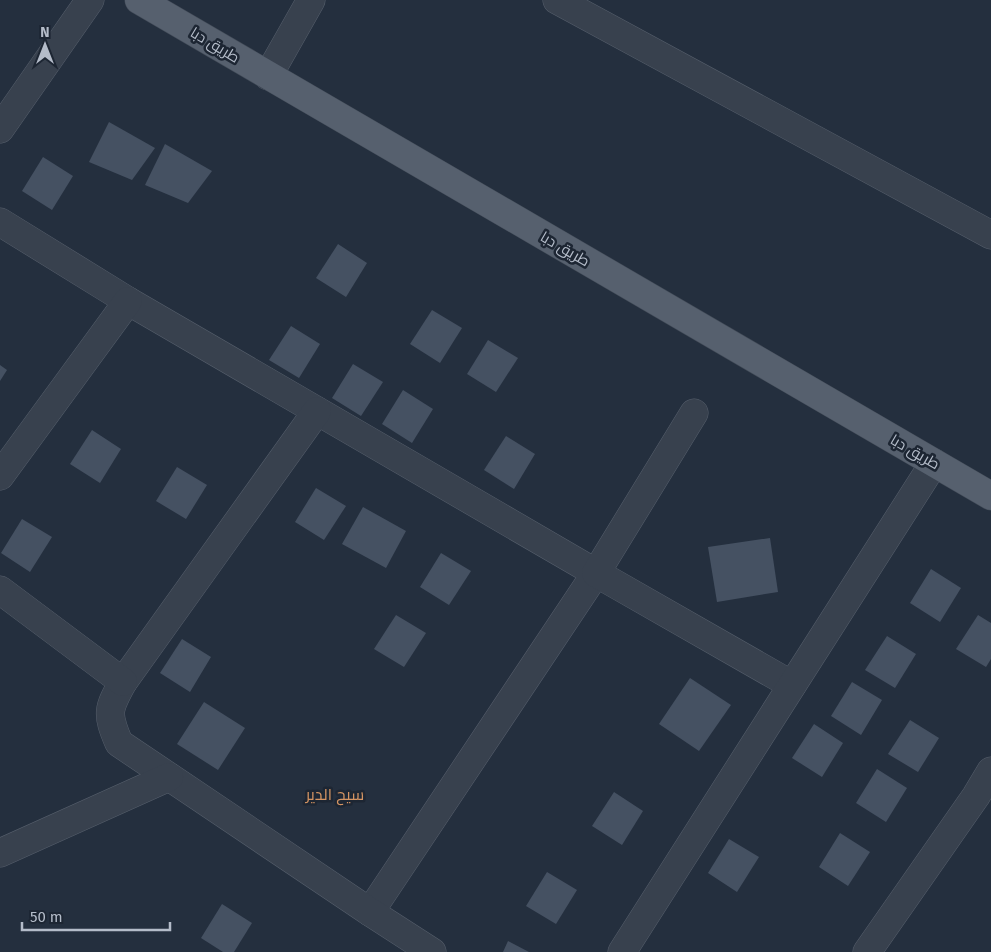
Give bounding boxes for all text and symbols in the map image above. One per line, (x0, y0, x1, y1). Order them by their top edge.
north arrow (20, 20, 70, 70)
street label: طريق دبا (187, 23, 243, 67)
text: N (40, 24, 50, 41)
street label: طريق دبا (537, 228, 593, 271)
street label: طريق دبا (887, 431, 943, 474)
district label: سيح الدير (305, 785, 364, 806)
scale bar (22, 900, 170, 932)
text: 50 m (30, 908, 63, 926)

